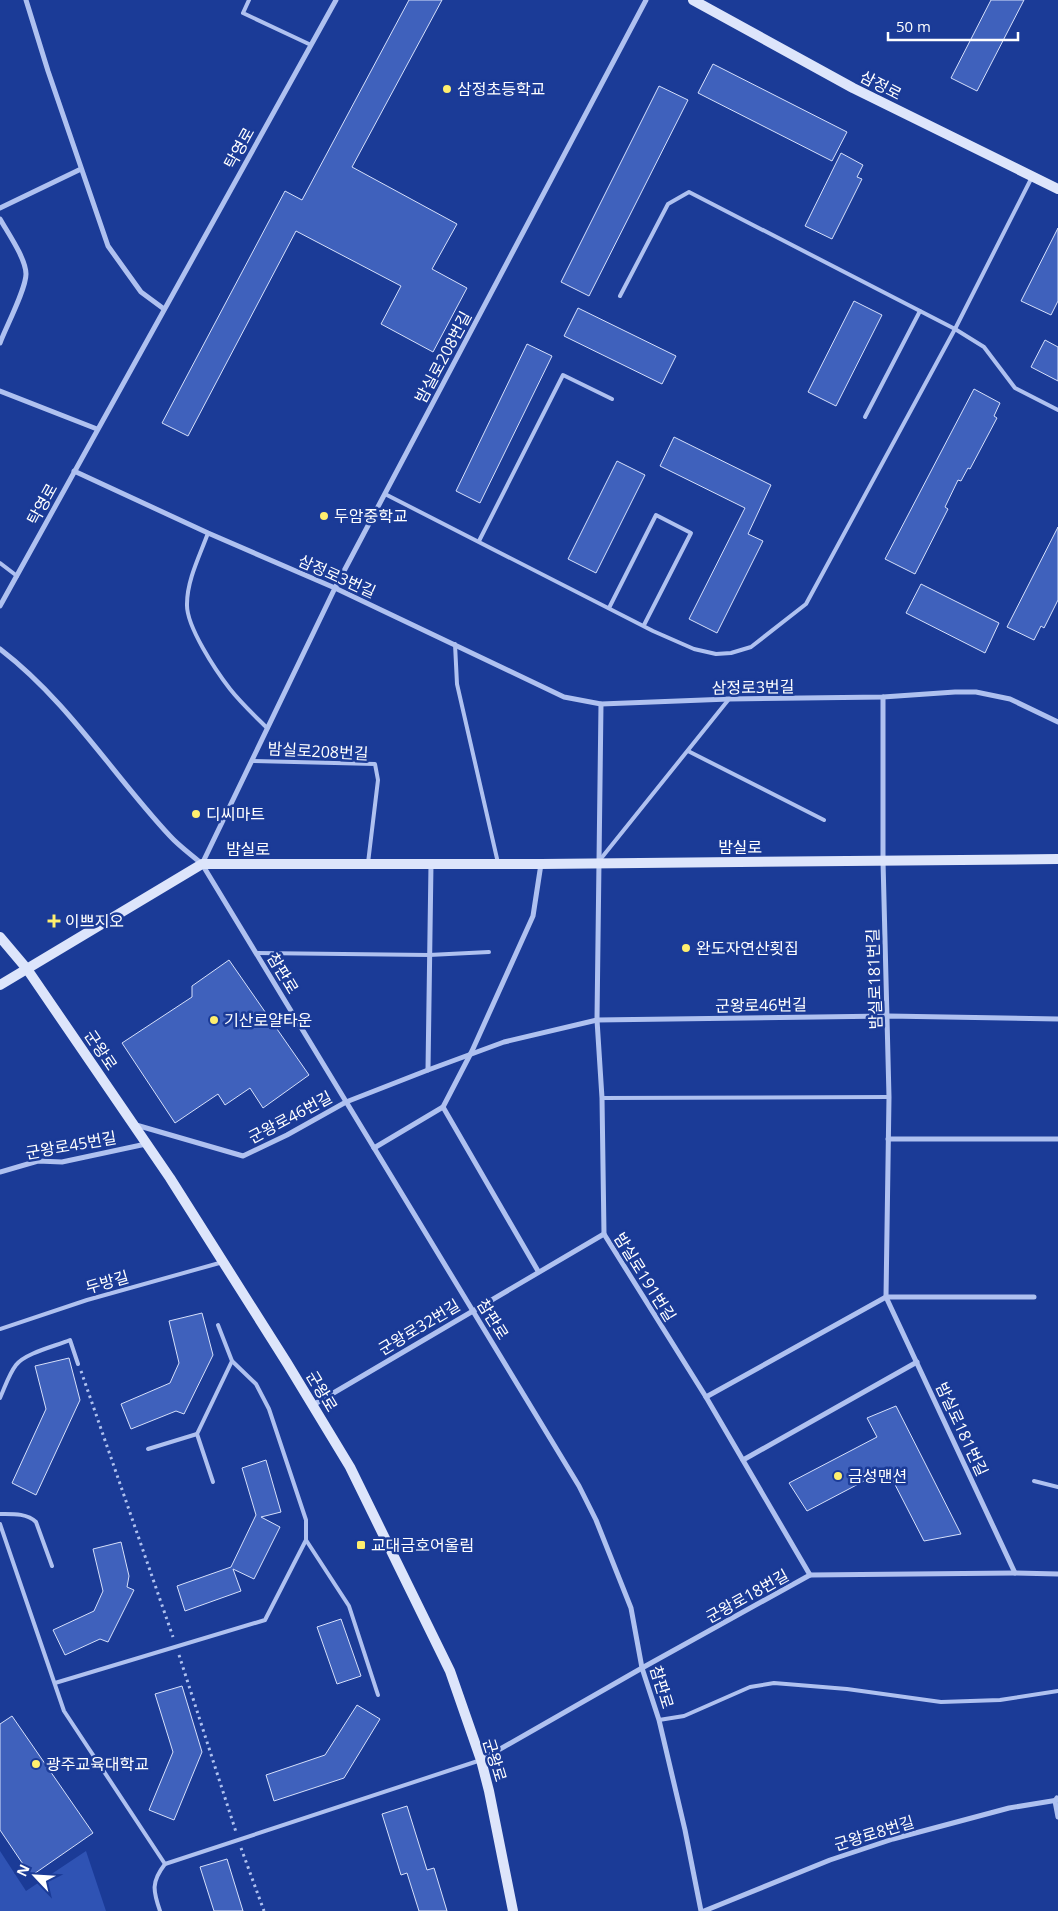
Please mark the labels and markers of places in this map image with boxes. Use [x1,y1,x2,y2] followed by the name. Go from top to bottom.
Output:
[457,78,545,100] place label: 삼정초등학교
[441,83,453,95] marker: 삼정초등학교
[334,505,408,527] place label: 두암중학교
[318,510,330,522] marker: 두암중학교
[206,803,265,825] place label: 디씨마트
[190,808,202,820] marker: 디씨마트
[65,910,124,932] place label: 이쁘지오
[47,914,61,928] marker: 이쁘지오
[696,937,799,959] place label: 완도자연산횟집
[680,942,692,954] marker: 완도자연산횟집
[224,1009,312,1031] place label: 기산로얄타운
[208,1014,220,1026] marker: 기산로얄타운
[848,1465,907,1487] place label: 금성맨션
[832,1470,844,1482] marker: 금성맨션
[371,1534,474,1556] place label: 교대금호어울림
[355,1539,367,1551] marker: 교대금호어울림
[46,1753,149,1775] place label: 광주교육대학교
[30,1758,42,1770] marker: 광주교육대학교

